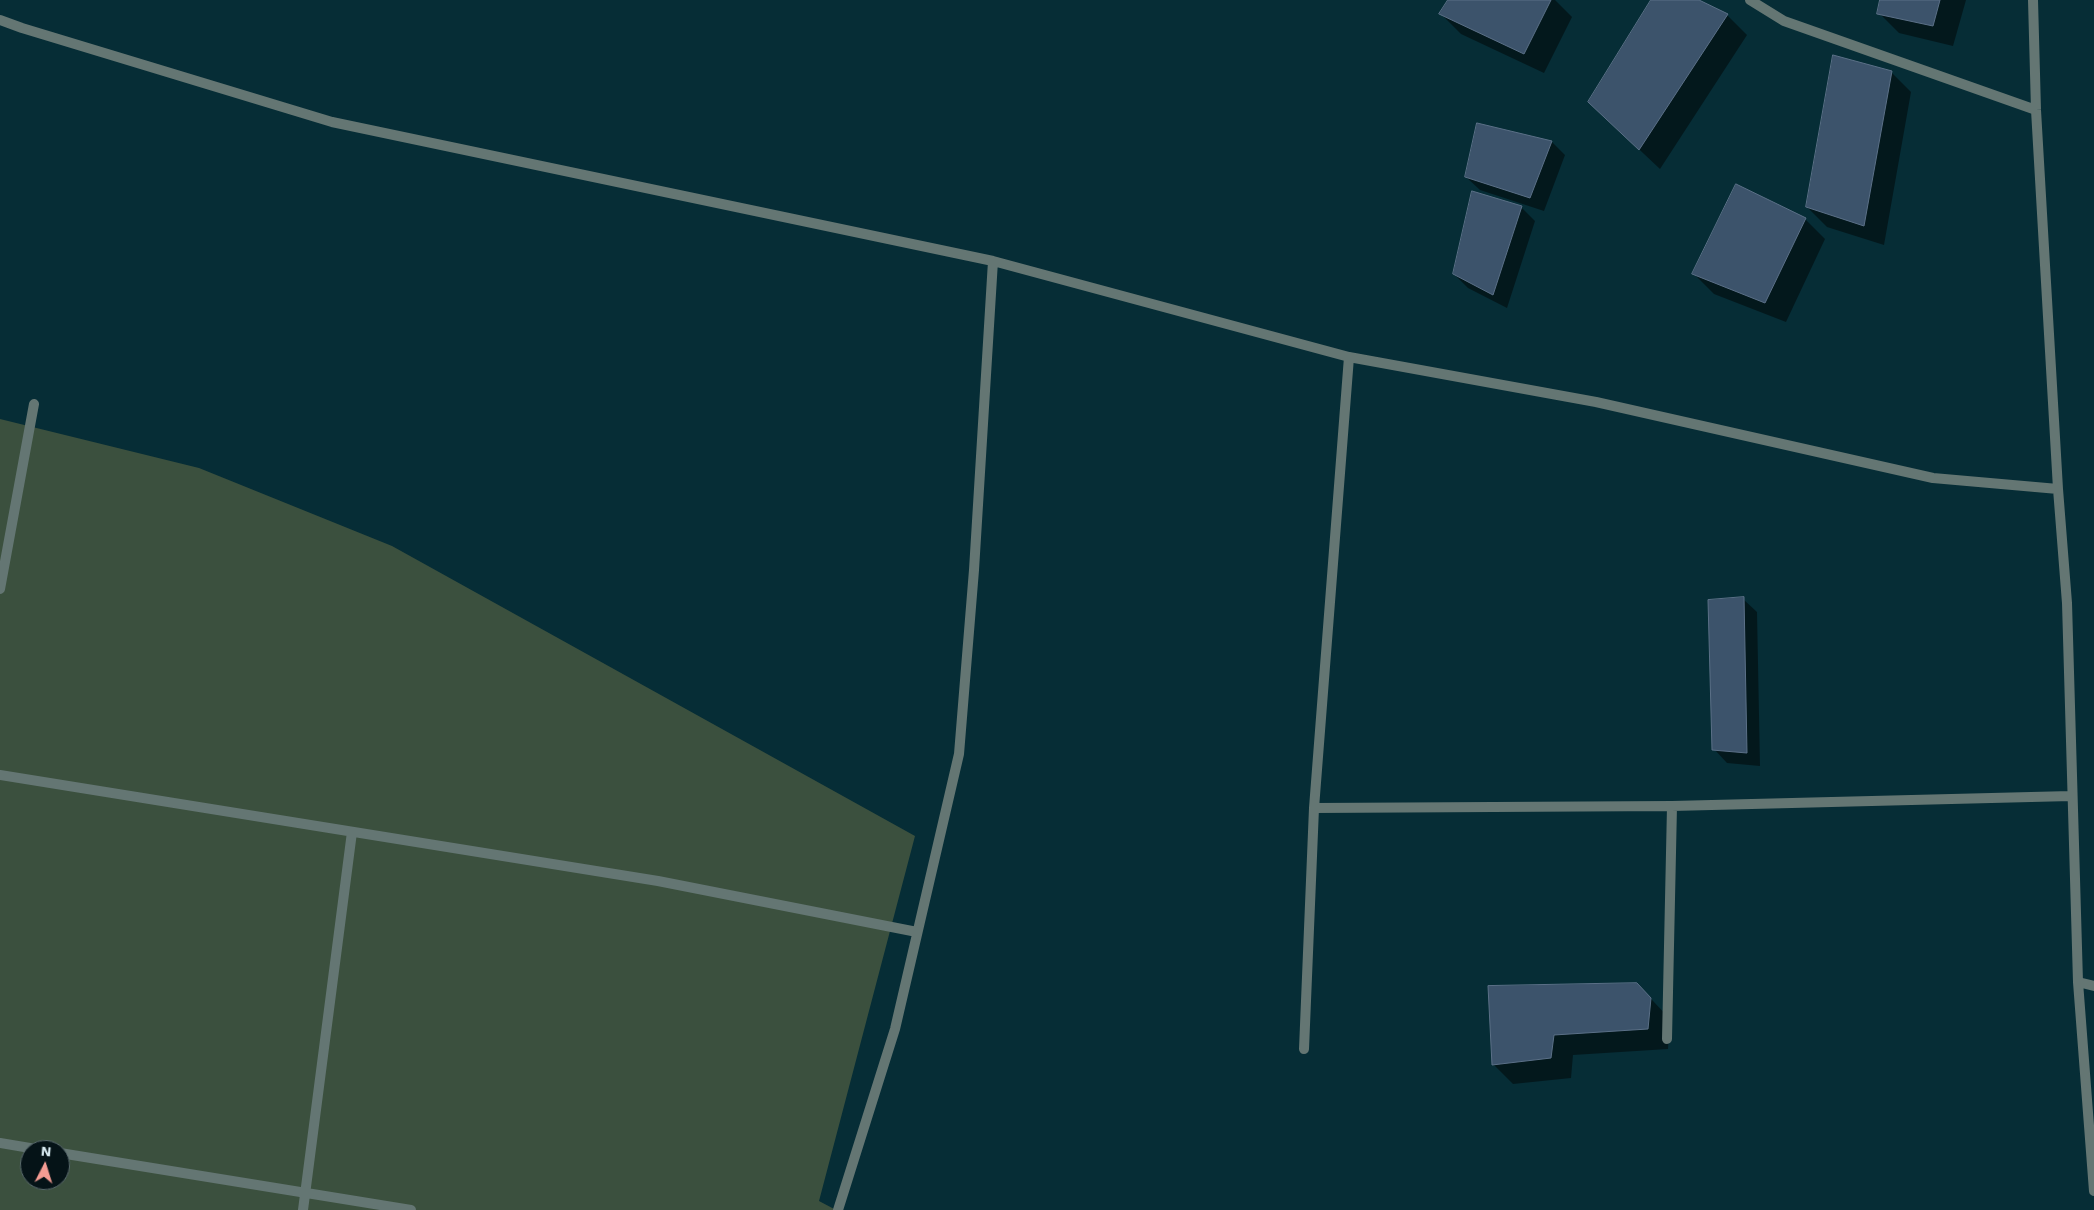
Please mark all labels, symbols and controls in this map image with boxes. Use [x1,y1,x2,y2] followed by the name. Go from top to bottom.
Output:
[20,1140,70,1190] north arrow
[40,1143,52,1159] text: N

